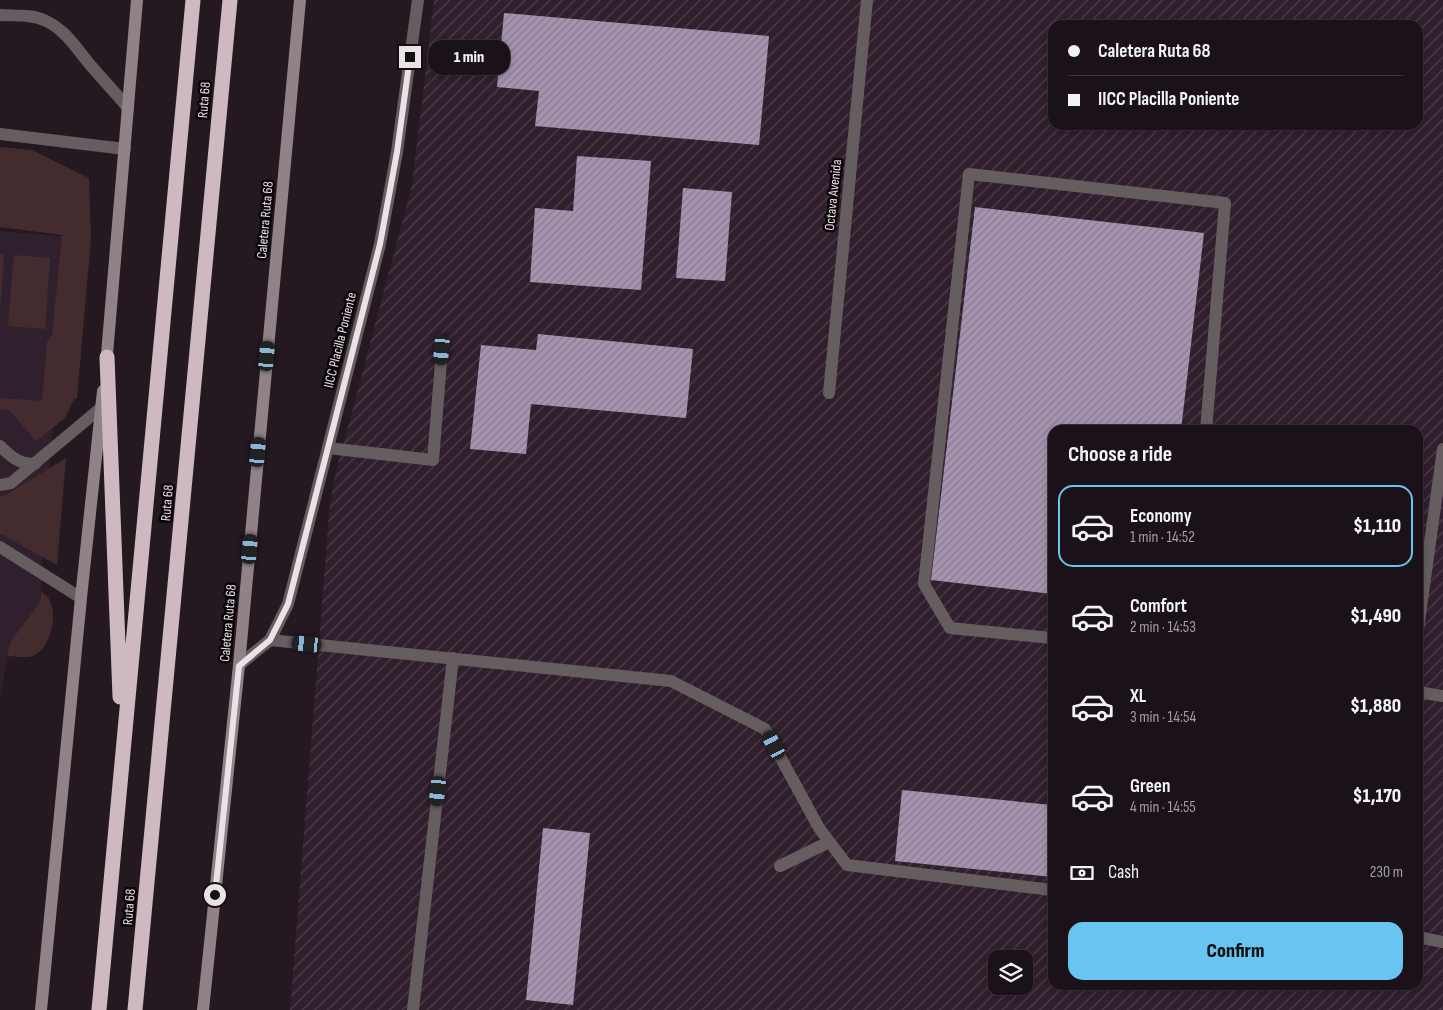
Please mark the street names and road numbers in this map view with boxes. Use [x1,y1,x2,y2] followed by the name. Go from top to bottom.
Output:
[194,81,214,119] street label: Ruta 68
[821,159,845,231] street label: Octava Avenida
[253,181,277,259] street label: Caletera Ruta 68
[320,290,360,390] street label: IICC Placilla Poniente
[157,484,177,522] street label: Ruta 68
[216,584,240,662] street label: Caletera Ruta 68
[119,888,139,926] street label: Ruta 68

